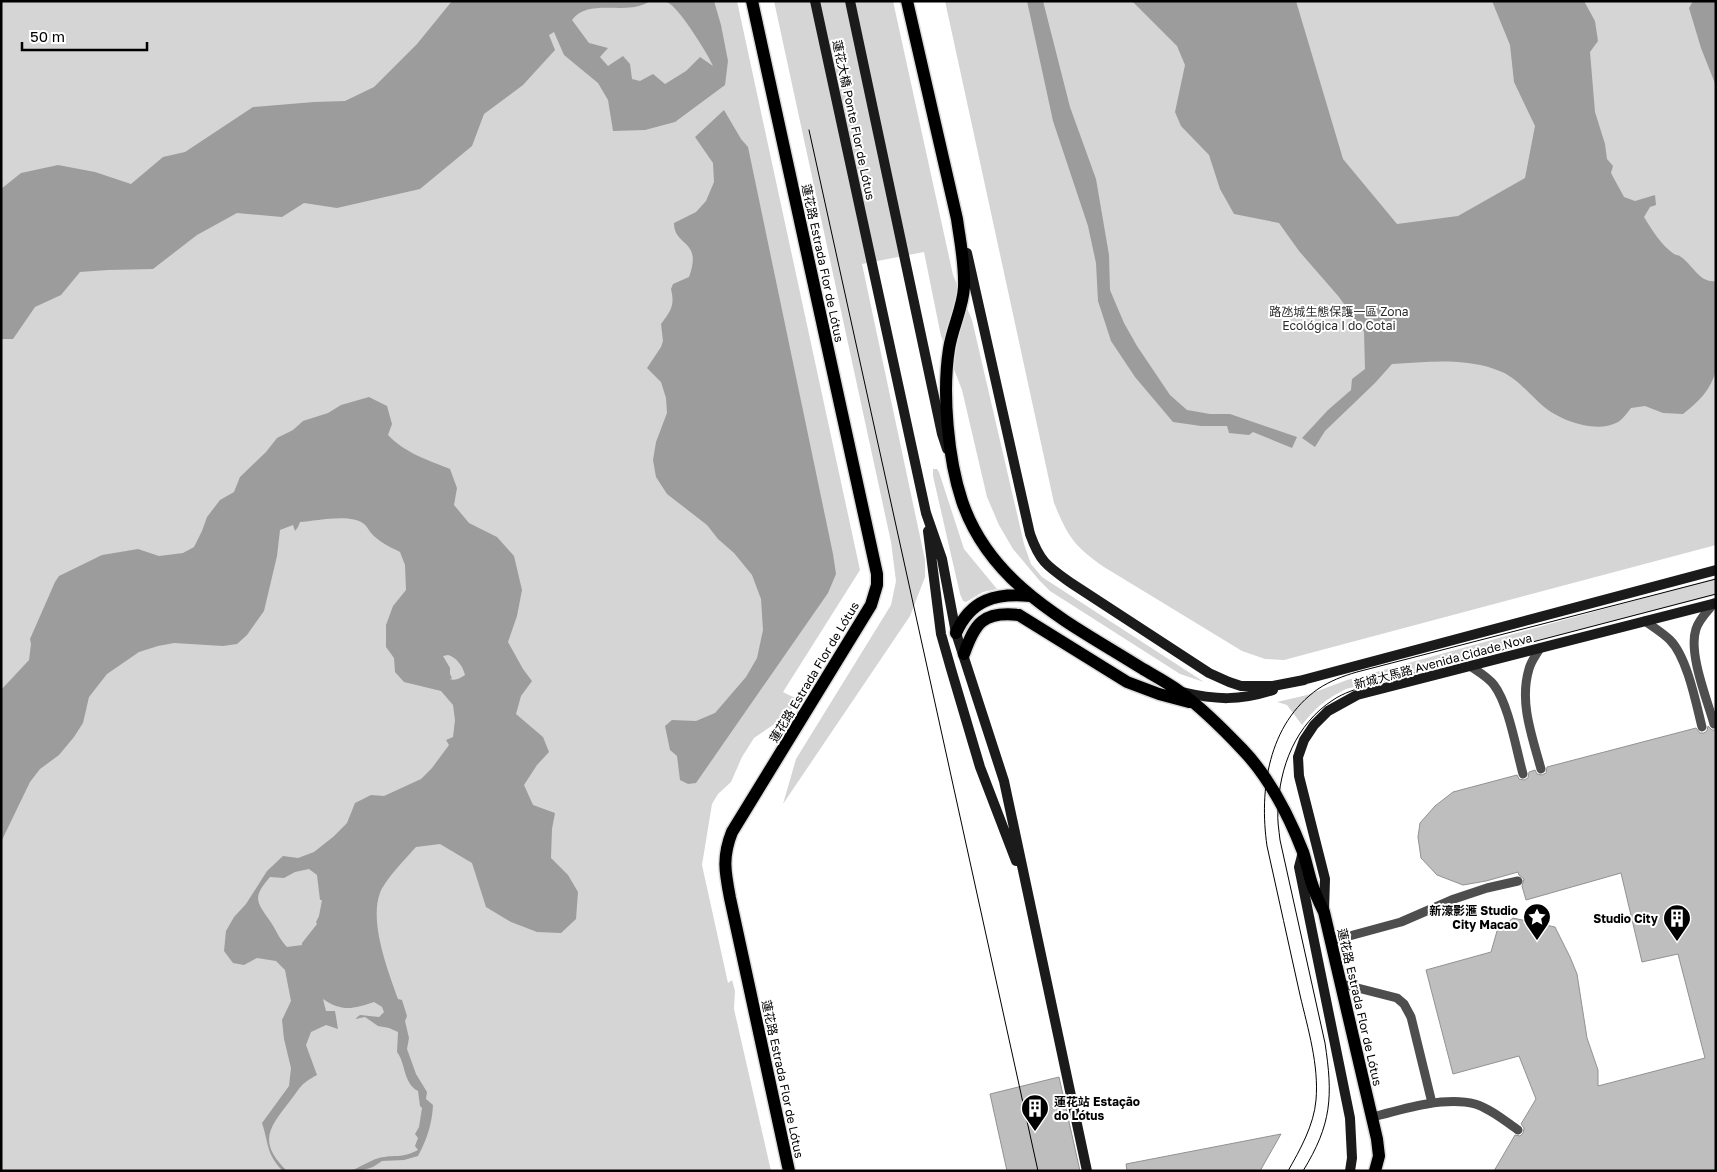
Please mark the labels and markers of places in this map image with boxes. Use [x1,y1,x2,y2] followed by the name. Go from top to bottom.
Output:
[1522,902,1552,941] place icon: 新濠影滙 Studio City Macao
[1429,903,1518,932] place label: 新濠影滙 Studio City Macao
[1662,903,1692,942] building icon: Studio City
[1593,911,1659,926] place label: Studio City
[1020,1093,1050,1132] building icon: 蓮花站 Estação do Lótus
[1054,1094,1140,1123] place label: 蓮花站 Estação do Lótus

